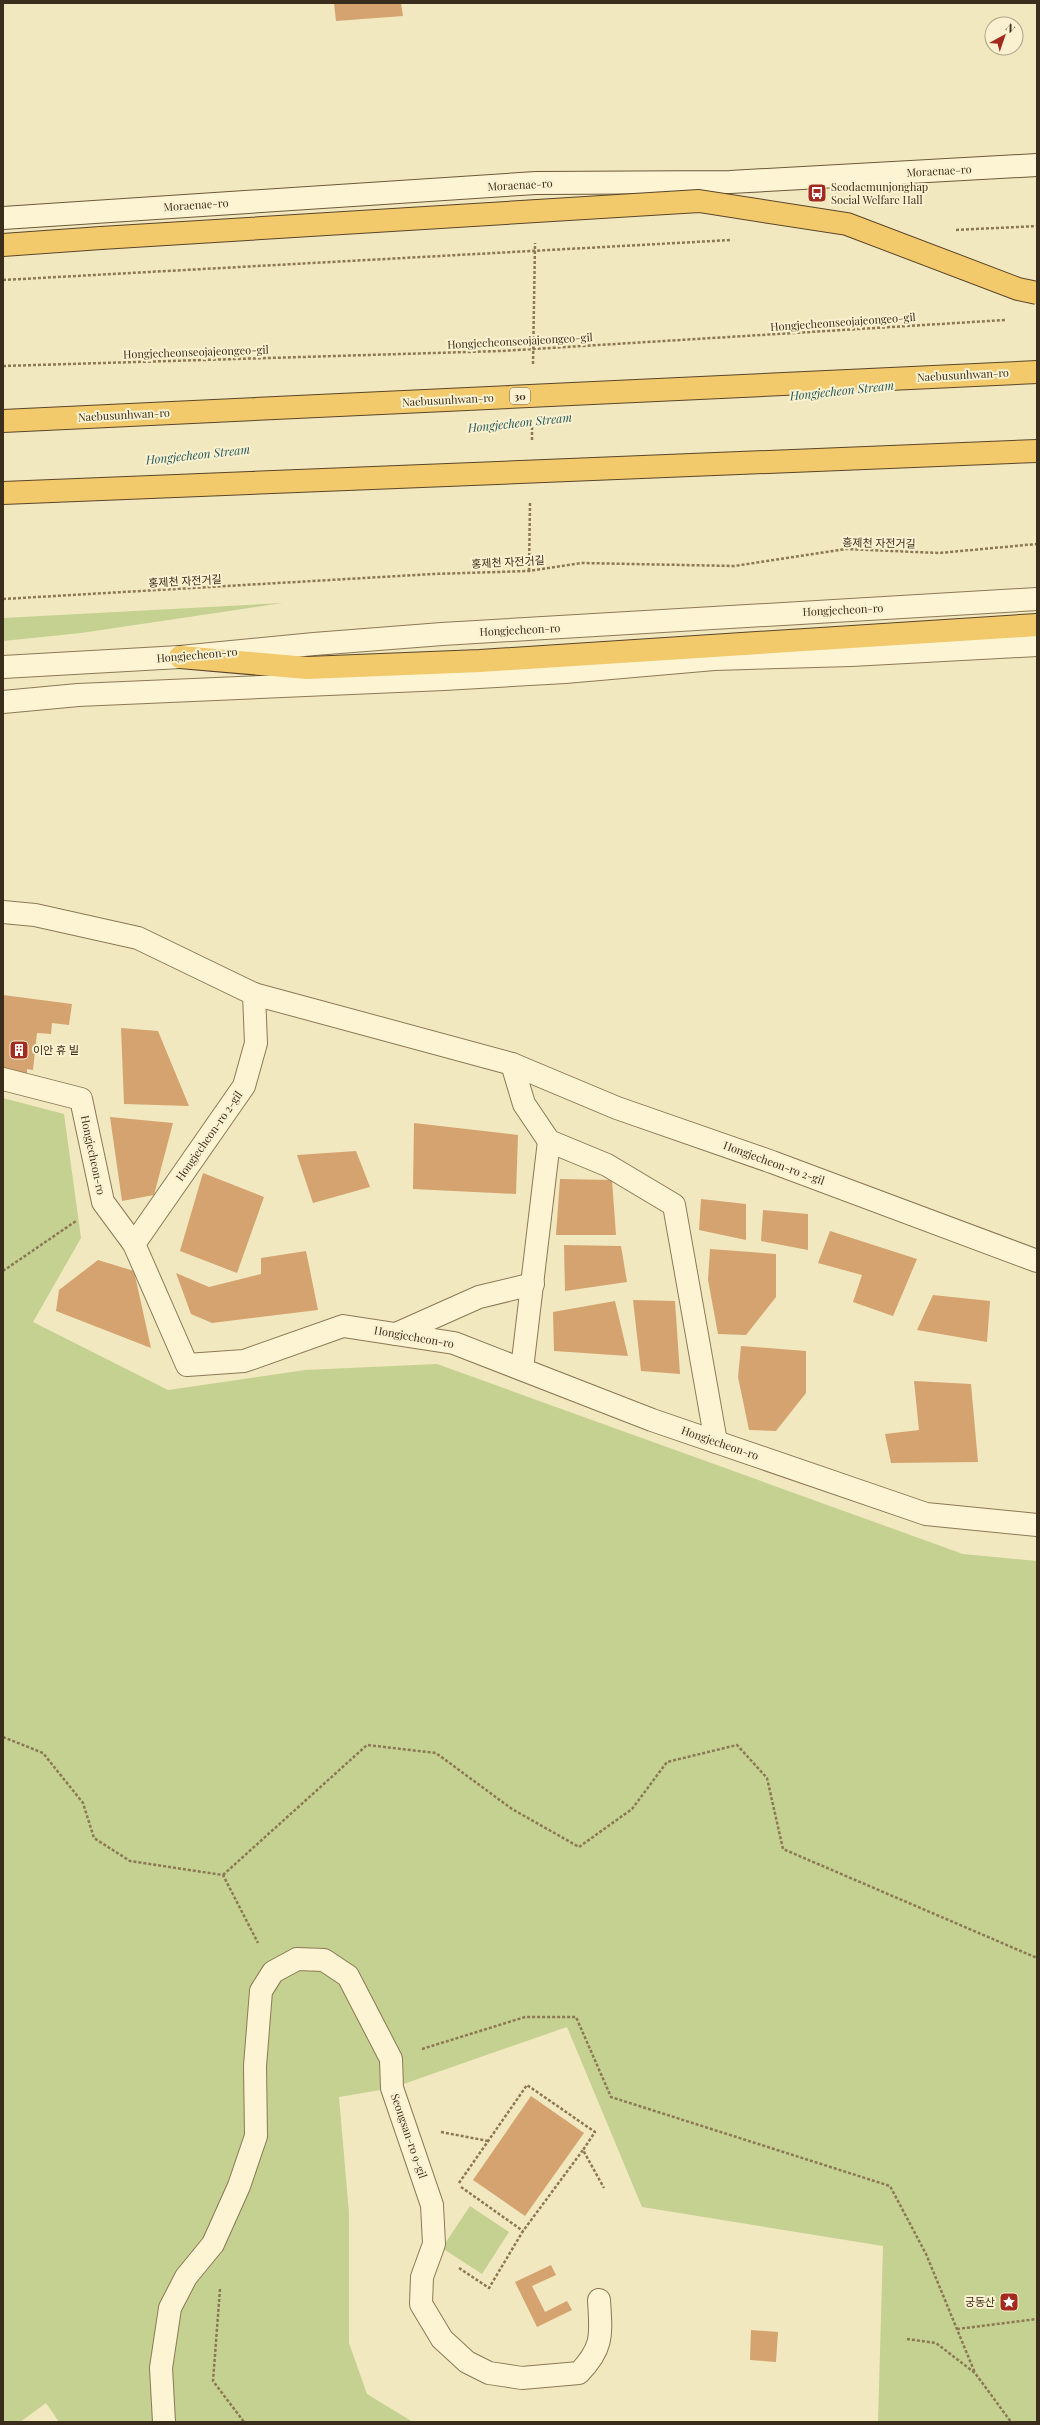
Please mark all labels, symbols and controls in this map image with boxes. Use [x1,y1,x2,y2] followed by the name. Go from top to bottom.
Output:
[984,16,1024,56] north arrow
[1003,20,1019,36] text: N
[906,161,972,180] street label: Moraenae-ro
[487,175,553,194] street label: Moraenae-ro
[831,179,928,207] place label: Seodaemunjonghap Social Welfare Hall
[806,182,828,204] bus stop icon: Seodaemunjonghap Social Welfare Hall
[163,195,229,214] street label: Moraenae-ro
[770,309,916,334] street label: Hongjecheonseojajeongeo-gil
[447,329,593,352] street label: Hongjecheonseojajeongeo-gil
[123,341,269,362] street label: Hongjecheonseojajeongeo-gil
[917,365,1009,384] street label: Naebusunhwan-ro
[788,377,895,404] water label: Hongjecheon Stream
[510,388,530,404] road number: 30
[402,390,494,409] street label: Naebusunhwan-ro
[78,405,170,424] street label: Naebusunhwan-ro
[466,409,573,436] water label: Hongjecheon Stream
[144,441,251,468] water label: Hongjecheon Stream
[842,534,916,551] street label: 홍제천 자전거길
[471,552,545,571] street label: 홍제천 자전거길
[148,571,222,590] street label: 홍제천 자전거길
[802,600,884,619] street label: Hongjecheon-ro
[479,620,561,639] street label: Hongjecheon-ro
[156,644,238,666] street label: Hongjecheon-ro
[8,1039,30,1061] building icon: 이안 휴 빌
[33,1042,79,1057] place label: 이안 휴 빌
[172,1088,245,1184] street label: Hongjecheon-ro 2-gil
[78,1114,109,1196] street label: Hongjecheon-ro
[721,1137,827,1188] street label: Hongjecheon-ro 2-gil
[373,1322,455,1351] street label: Hongjecheon-ro
[679,1422,761,1463] street label: Hongjecheon-ro
[388,2091,431,2180] street label: Seongsan-ro 9-gil
[998,2291,1020,2313] place icon: 궁동산
[965,2294,995,2309] place label: 궁동산

